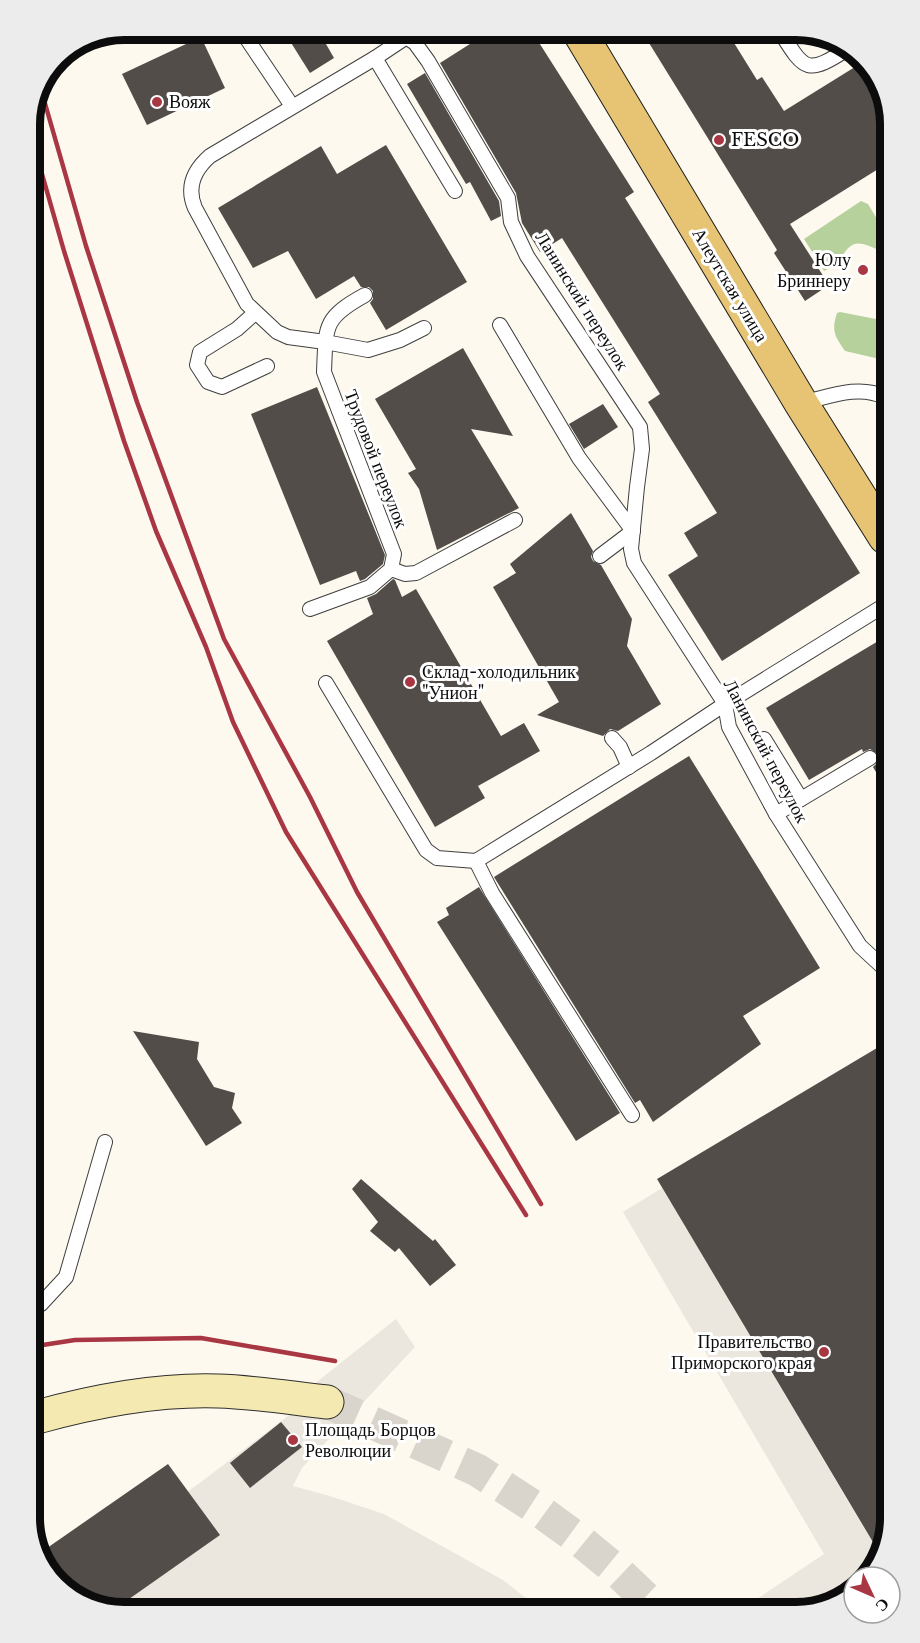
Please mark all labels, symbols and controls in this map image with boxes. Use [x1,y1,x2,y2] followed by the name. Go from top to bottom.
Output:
[169,91,211,113] place label: Вояж
[150,95,164,109] marker: Вояж
[731,129,799,151] place label: FESCO
[712,133,726,147] marker: FESCO
[687,224,773,346] street label: Алеутская улица
[530,228,634,375] street label: Ланинский переулок
[777,249,851,292] place label: Юлу Бриннеру
[856,263,870,277] marker: Юлу Бриннеру
[340,387,413,532] street label: Трудовой переулок
[422,661,576,704] place label: Склад-холодильник "Унион"
[403,675,417,689] marker: Склад-холодильник "Унион"
[719,675,813,827] street label: Ланинский переулок
[671,1331,812,1374] place label: Правительство Приморского края
[817,1345,831,1359] marker: Правительство Приморского края
[305,1419,436,1462] place label: Площадь Борцов Революции
[286,1433,300,1447] marker: Площадь Борцов Революции
[842,1565,902,1625] north arrow
[872,1594,894,1617] text: С

